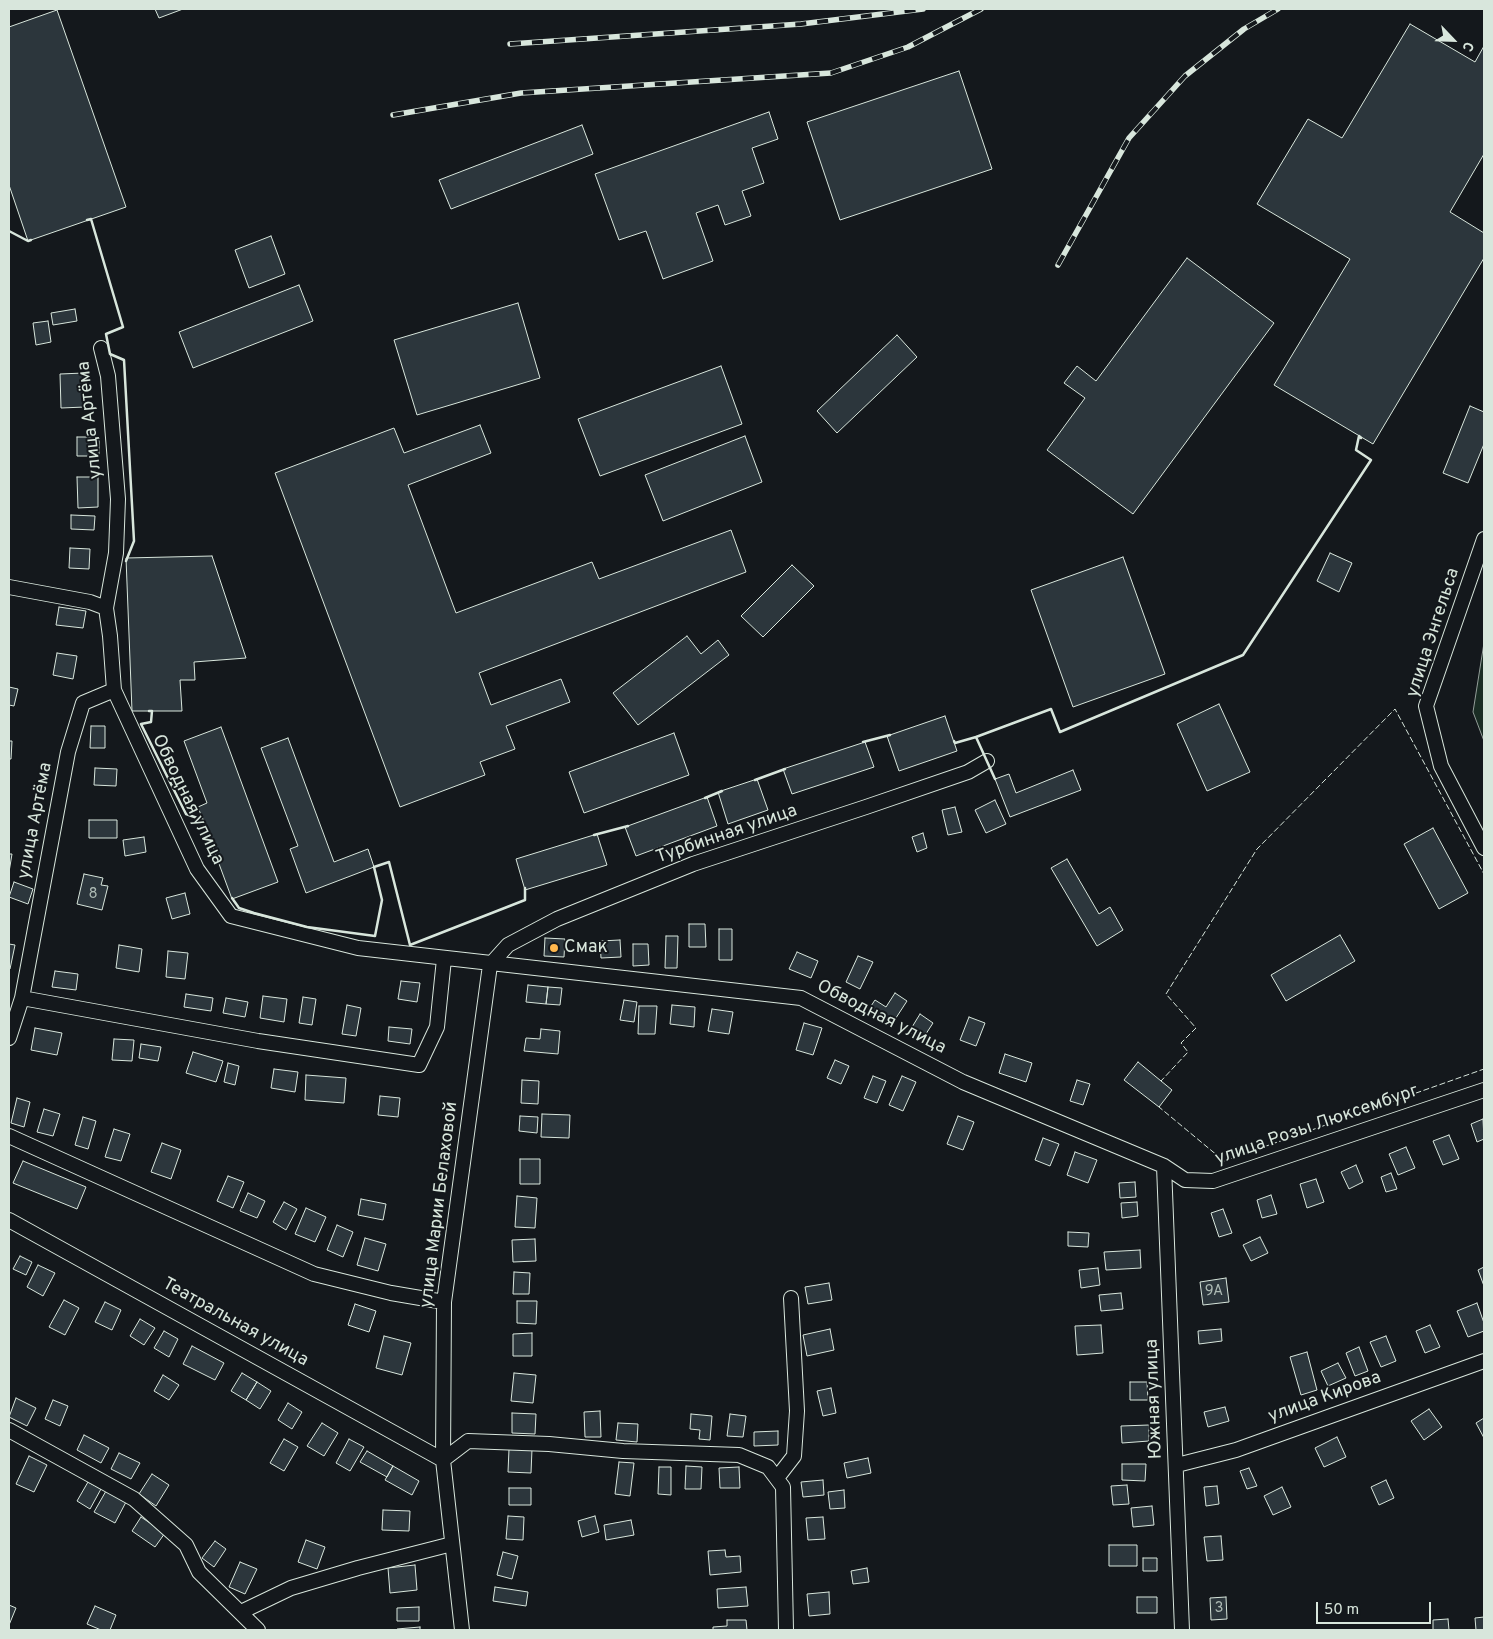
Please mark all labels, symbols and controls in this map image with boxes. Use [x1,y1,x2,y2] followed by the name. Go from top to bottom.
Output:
[1428,15,1478,65] north arrow
[1458,39,1477,54] text: С
[74,360,108,480] street label: улица Артёма
[1403,565,1465,701] street label: улица Энгельса
[146,731,228,869] street label: Обводная улица
[14,761,58,881] street label: улица Артёма
[654,801,800,869] street label: Турбинная улица
[88,886,98,904] house number: 8
[564,937,608,959] place label: Смак
[548,942,560,954] marker: Смак
[813,976,949,1060] street label: Обводная улица
[1213,1081,1421,1171] street label: улица Розы Люксембург
[417,1101,463,1309] street label: улица Марии Белаховой
[158,1274,312,1372] street label: Театральная улица
[1205,1283,1223,1301] house number: 9А
[1142,1338,1168,1460] street label: Южная улица
[1266,1368,1384,1428] street label: улица Кирова
[1318,1592,1433,1624] scale bar
[1214,1600,1224,1618] house number: 3
[1324,1601,1359,1620] text: 50 m

